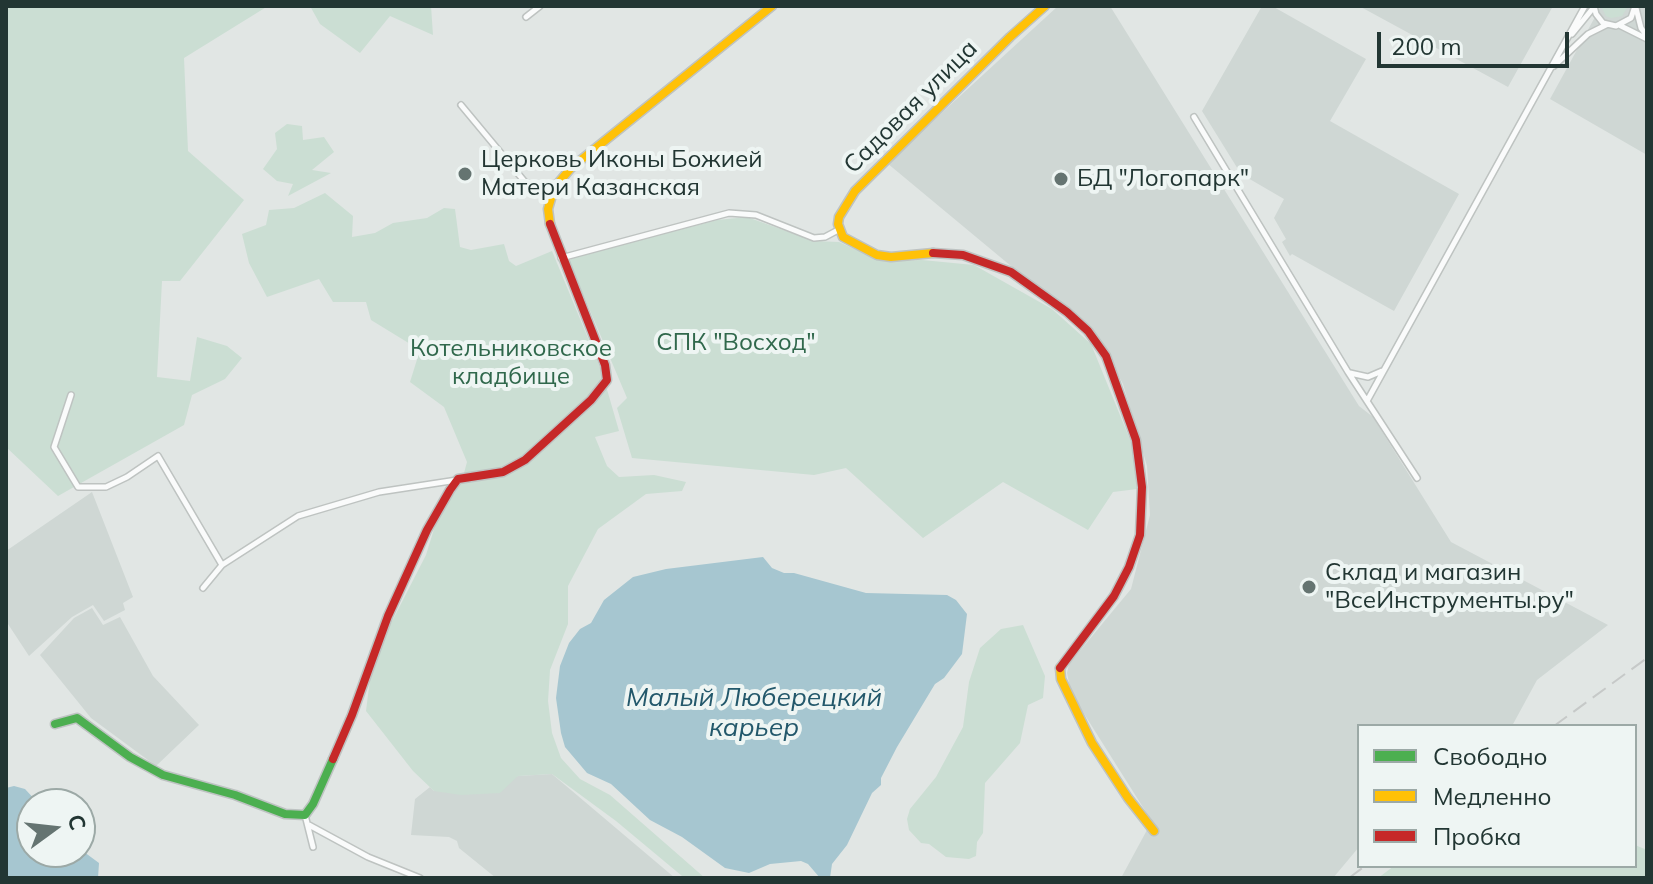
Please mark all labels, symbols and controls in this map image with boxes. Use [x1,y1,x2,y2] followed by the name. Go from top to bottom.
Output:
[1381,16,1573,66] scale bar
[1391,31,1462,61] text: 200 m
[838,34,984,180] street label: Садовая улица
[481,146,763,202] place label: Церковь Иконы Божией Матери Казанская
[456,165,474,183] marker: Церковь Иконы Божией Матери Казанская
[1077,165,1249,193] place label: БД "Логопарк"
[1052,170,1070,188] marker: БД "Логопарк"
[656,329,816,357] park label: СПК "Восход"
[410,335,612,391] park label: Котельниковское кладбище
[1325,559,1574,615] place label: Склад и магазин "ВсеИнструменты.ру"
[1300,578,1318,596] marker: Склад и магазин "ВсеИнструменты.ру"
[626,682,882,744] water label: Малый Люберецкий карьер
[1357,724,1637,868] legend
[1433,741,1548,771] text: Свободно
[1433,781,1552,811] text: Медленно
[16,788,96,868] north arrow
[62,811,93,833] text: С
[1433,821,1521,851] text: Пробка

